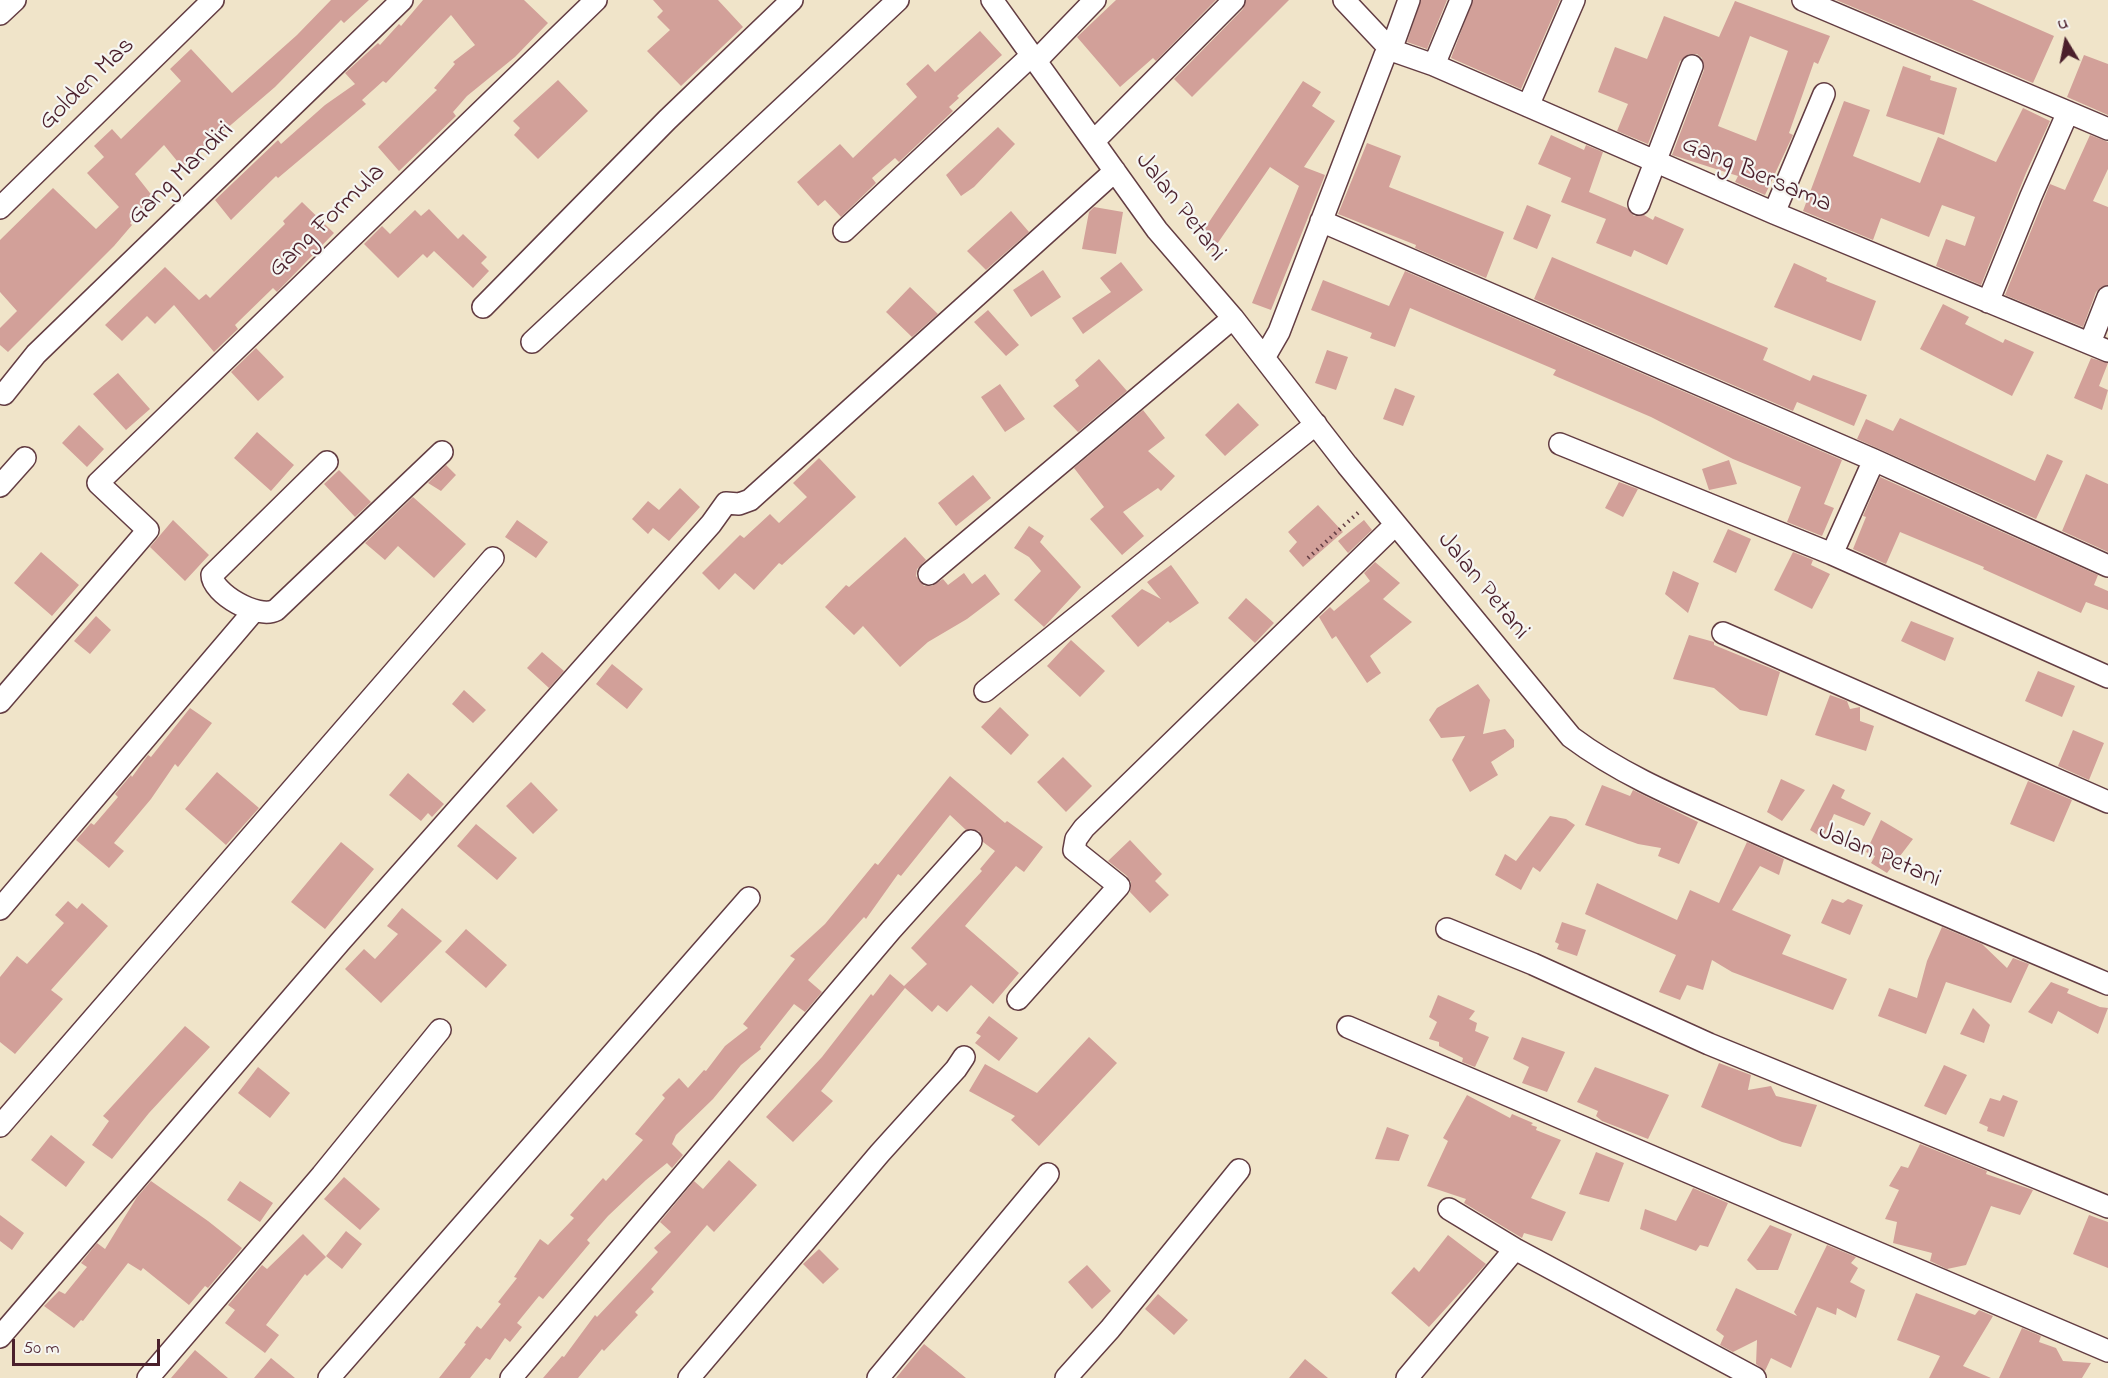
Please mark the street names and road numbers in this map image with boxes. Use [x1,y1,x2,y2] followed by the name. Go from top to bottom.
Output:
[33,31,143,139] street label: Golden Mas
[122,117,242,233] street label: Gang Mandiri
[1676,130,1836,222] street label: Gang Bersama
[1127,147,1231,269] street label: Jalan Petani
[263,158,393,286] street label: Gang Formula
[1429,527,1535,647] street label: Jalan Petani
[1813,817,1945,897] street label: Jalan Petani

